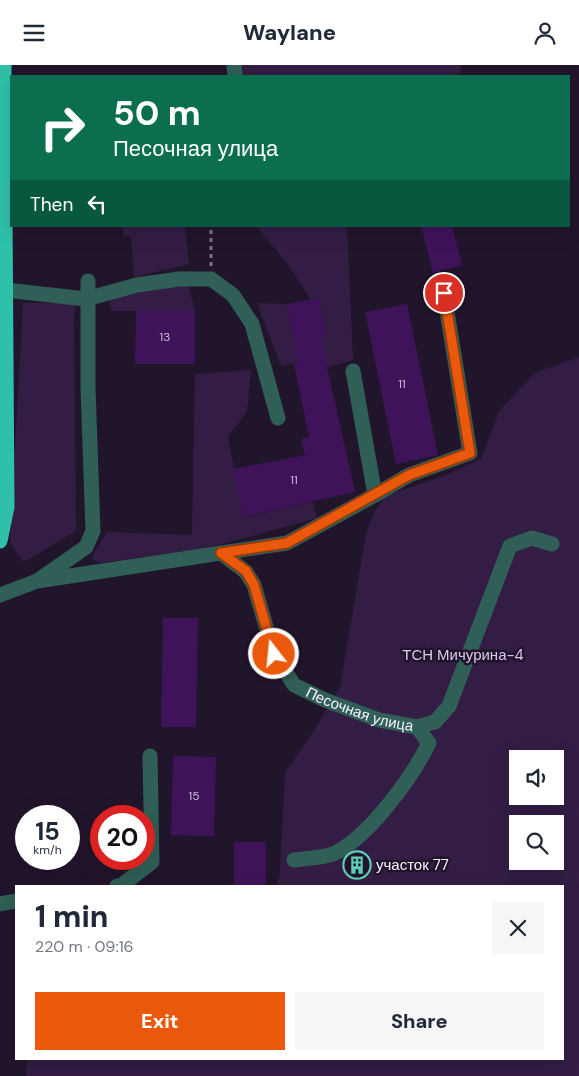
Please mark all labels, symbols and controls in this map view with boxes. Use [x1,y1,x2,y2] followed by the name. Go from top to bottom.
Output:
[243,18,336,47] text: Waylane
[20,19,48,47] icon: menu
[531,19,559,47] icon: person
[113,90,201,136] text: 50 m
[30,95,95,160] icon: right
[113,134,278,163] text: Песочная улица
[83,190,111,218] icon: left
[30,192,73,217] text: Then
[423,272,465,314] pin
[430,279,458,307] icon: arrive
[160,329,170,345] house number: 13
[398,376,406,392] house number: 11
[290,472,298,488] house number: 11
[247,627,299,679] position arrow
[402,645,524,665] park label: ТСН Мичурина-4
[302,682,416,736] street label: Песочная улица
[509,750,564,870] map controls
[509,750,564,805] button: sound
[188,788,200,804] house number: 15
[90,805,155,870] speed limit sign: 20
[35,815,60,848] text: 15
[509,815,564,870] button: search
[33,842,62,858] text: km/h
[342,850,372,880] building icon: участок 77
[376,855,449,875] place label: участок 77
[35,897,108,936] text: 1 min
[492,902,544,954] button: close
[35,936,134,957] text: 220 m · 09:16
[35,992,285,1050] button: Exit
[295,992,544,1050] button: Share

